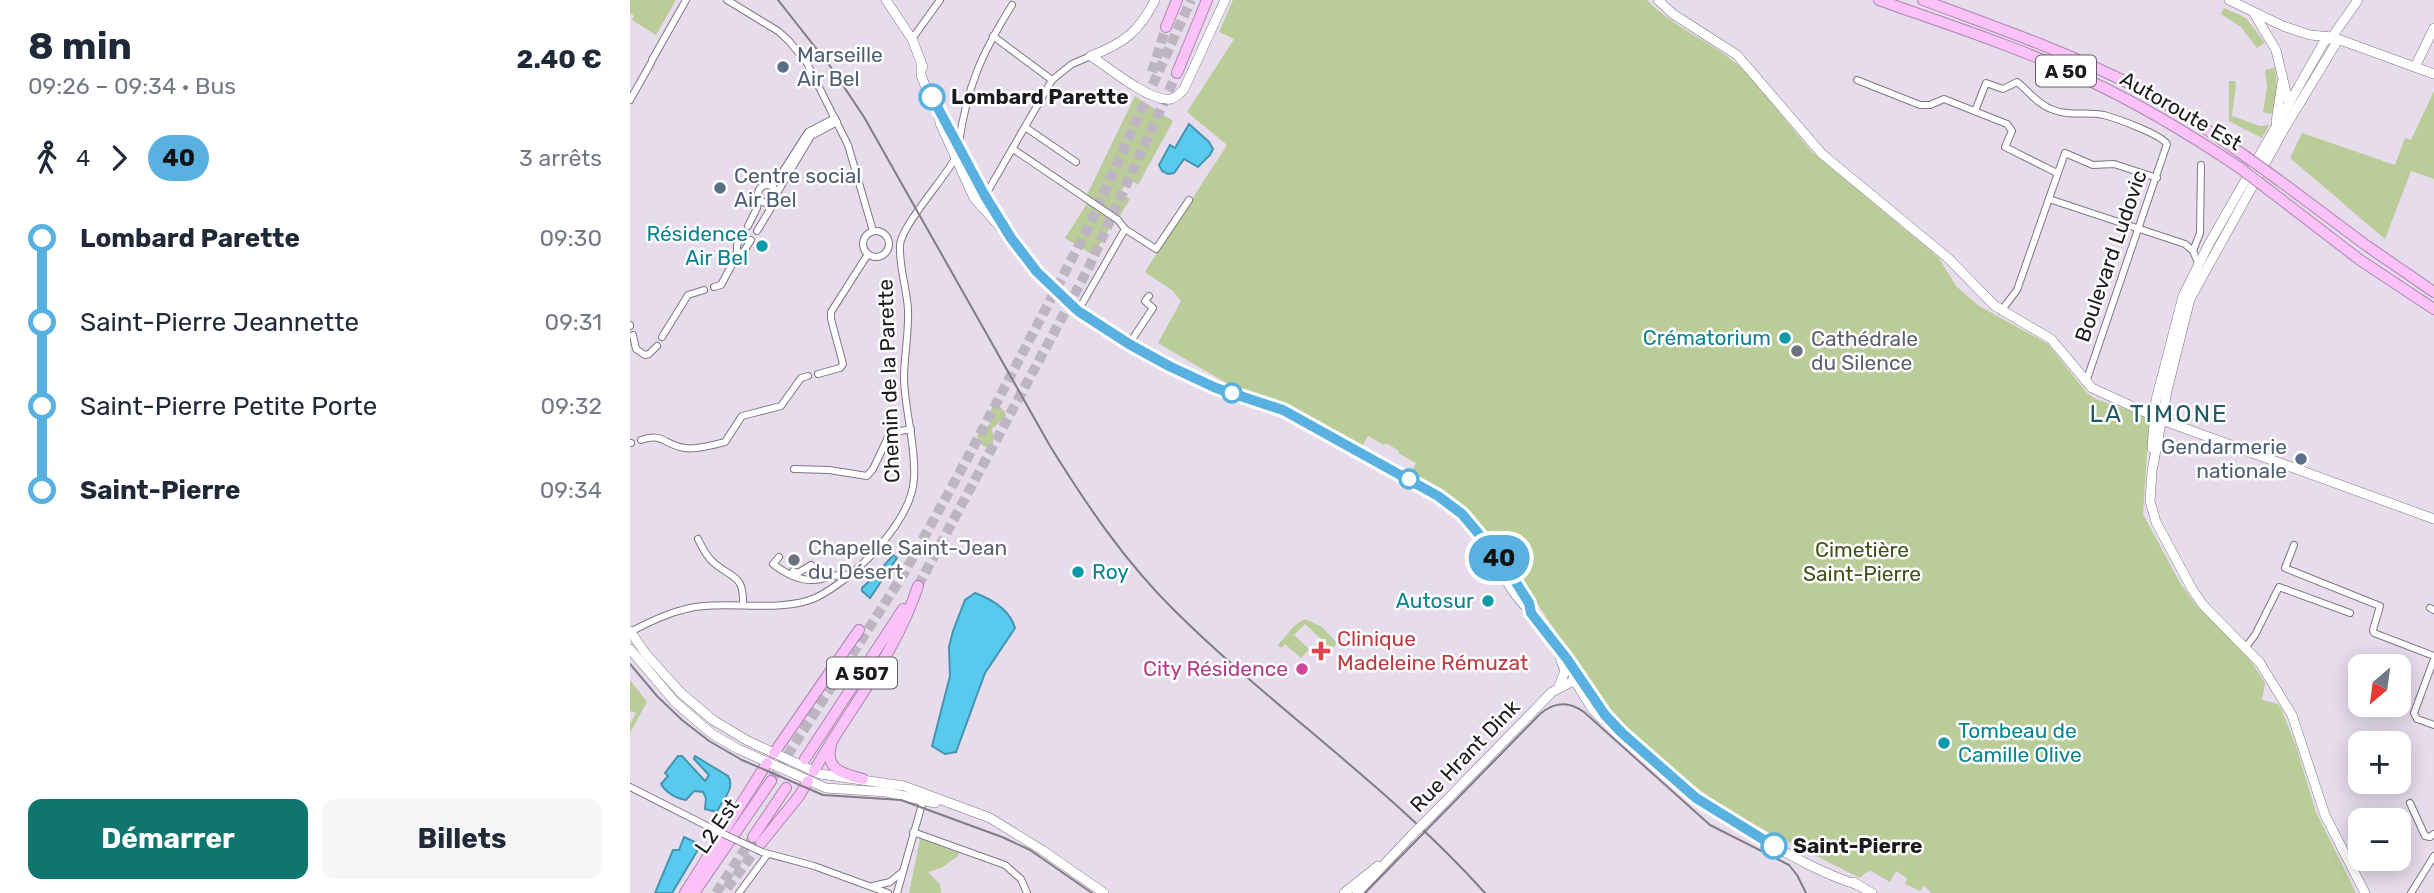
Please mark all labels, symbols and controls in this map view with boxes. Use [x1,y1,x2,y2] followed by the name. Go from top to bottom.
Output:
[28,23,132,69] text: 8 min
[797,42,883,91] place label: Marseille Air Bel
[517,44,602,75] text: 2.40 €
[2036,55,2096,86] road number: A 50
[775,59,791,75] marker: Marseille Air Bel
[2116,66,2246,155] street label: Autoroute Est
[28,72,236,100] text: 09:26 – 09:34 · Bus
[919,84,945,110] marker: Lombard Parette
[951,84,1129,109] place label: Lombard Parette
[28,139,66,177] icon: walk
[100,139,138,177] icon: forward
[76,144,90,172] text: 4
[162,144,195,172] text: 40
[519,144,602,172] text: 3 arrêts
[734,163,861,212] place label: Centre social Air Bel
[2069,167,2152,345] street label: Boulevard Ludovic
[712,180,728,196] marker: Centre social Air Bel
[646,221,748,270] place label: Résidence Air Bel
[80,223,300,254] text: Lombard Parette
[539,224,602,252] text: 09:30
[754,238,770,254] marker: Résidence Air Bel
[872,279,905,483] street label: Chemin de la Parette
[80,307,359,338] text: Saint-Pierre Jeannette
[545,308,602,336] text: 09:31
[1643,325,1771,350] place label: Crématorium
[1811,326,1918,375] place label: Cathédrale du Silence
[1777,330,1793,346] marker: Crématorium
[1789,343,1805,359] marker: Cathédrale du Silence
[1222,383,1242,403] unlabelled marker
[80,391,377,422] text: Saint-Pierre Petite Porte
[541,392,602,420] text: 09:32
[2089,400,2229,428] district label: LA TIMONE
[2161,434,2287,483] place label: Gendarmerie nationale
[2293,451,2309,467] marker: Gendarmerie nationale
[1399,469,1419,489] unlabelled marker
[80,475,240,506] text: Saint-Pierre
[540,476,602,504] text: 09:34
[808,535,1007,584] place label: Chapelle Saint-Jean du Désert
[1468,535,1530,581] line badge: 40
[1803,537,1921,586] park label: Cimetière Saint-Pierre
[1483,544,1515,572] text: 40
[786,552,802,568] marker: Chapelle Saint-Jean du Désert
[1092,559,1129,584] place label: Roy
[1070,564,1086,580] marker: Roy
[1396,588,1474,613] place label: Autosur
[1480,593,1496,609] marker: Autosur
[1337,626,1528,675] place label: Clinique Madeleine Rémuzat
[1311,641,1331,661] marker: Clinique Madeleine Rémuzat
[2348,654,2412,718] north arrow
[2348,654,2411,871] map controls
[1143,656,1288,681] place label: City Résidence
[827,658,897,688] road number: A 507
[1294,661,1310,677] marker: City Résidence
[1405,694,1525,817] street label: Rue Hrant Dink
[1958,718,2082,767] place label: Tombeau de Camille Olive
[2348,731,2411,794] button: +
[1936,735,1952,751] marker: Tombeau de Camille Olive
[689,793,744,858] street label: L2 Est
[28,799,308,879] button: Démarrer
[322,799,602,879] button: Billets
[2348,808,2411,871] button: −
[1761,833,1787,859] marker: Saint-Pierre
[1793,833,1923,858] place label: Saint-Pierre

